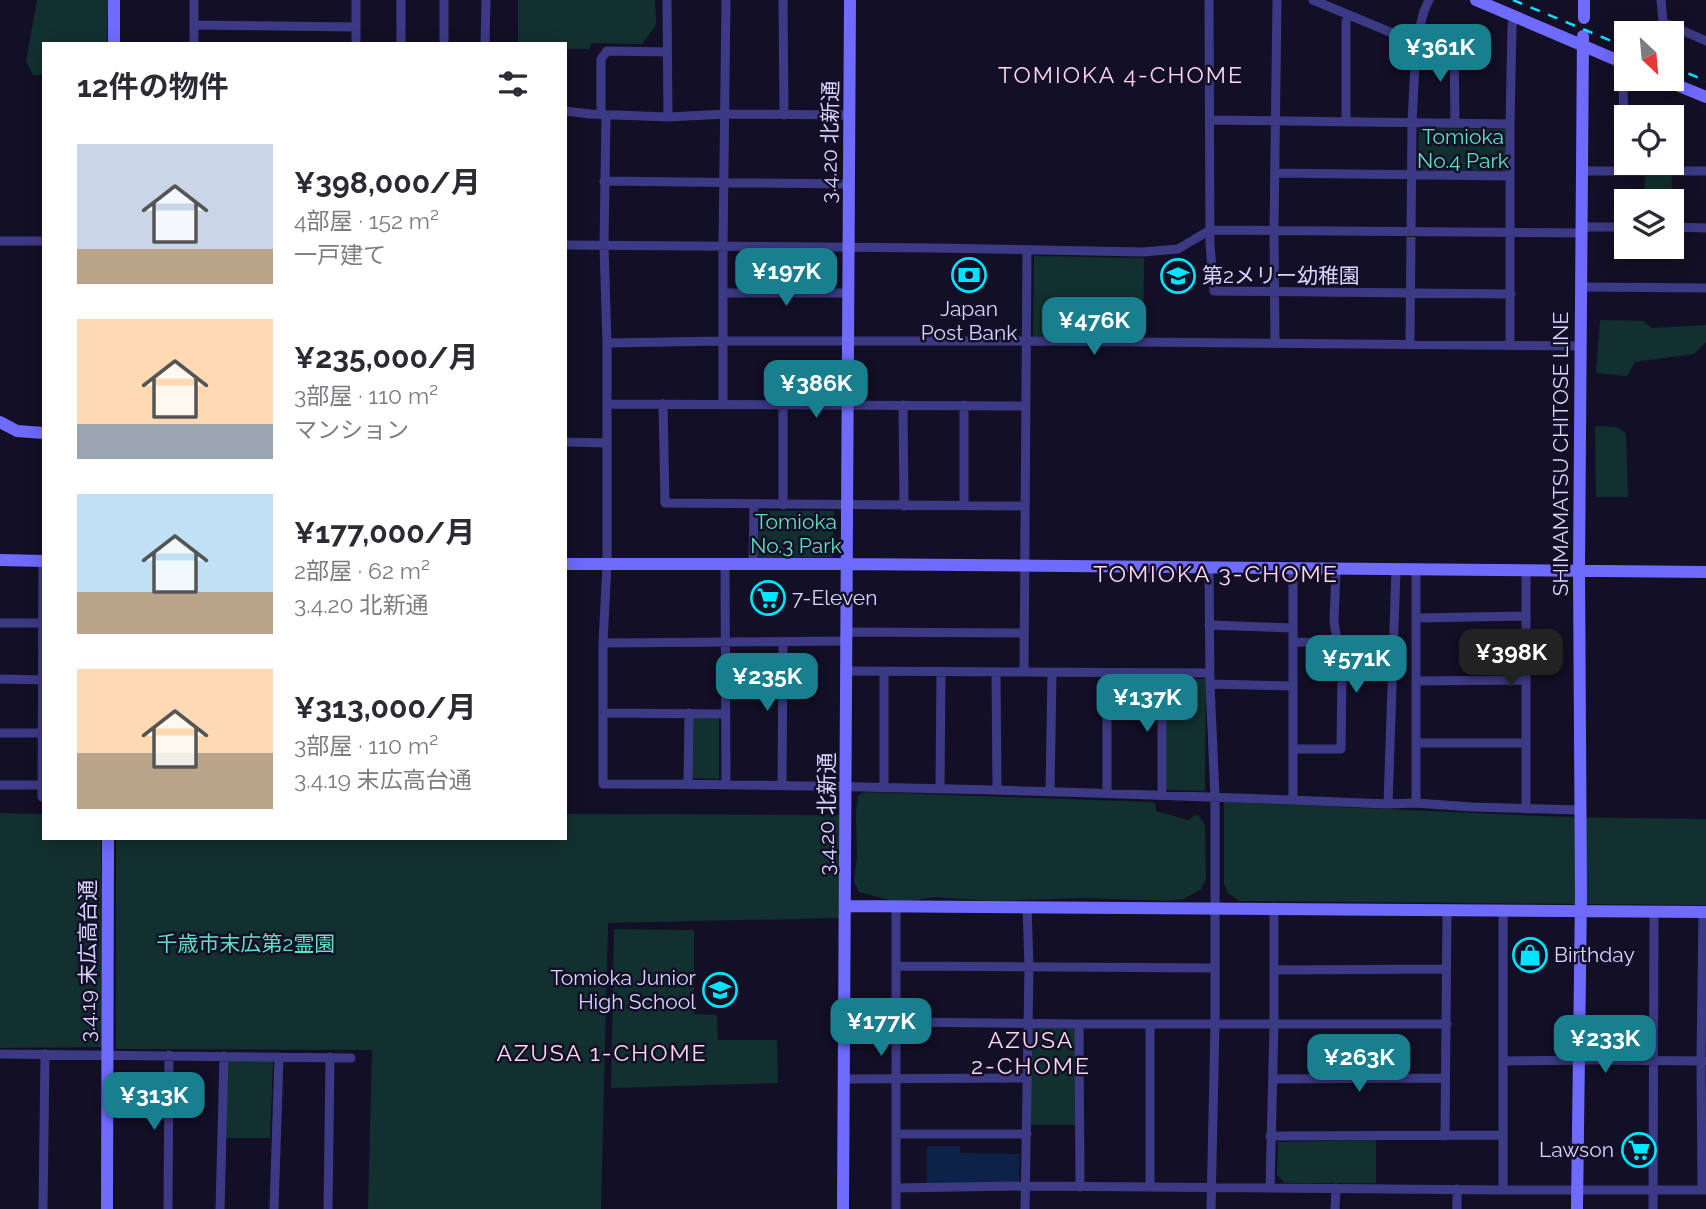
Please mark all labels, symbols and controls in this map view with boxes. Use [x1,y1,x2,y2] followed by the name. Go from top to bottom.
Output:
[1614,21,1684,91] north arrow
[1614,21,1684,259] map controls
[1391,24,1489,84] pin: ¥361K
[1405,33,1475,60] text: ¥361K
[998,61,1244,88] district label: TOMIOKA 4-CHOME
[494,65,532,103] icon: filters
[77,69,229,104] text: 12件の物件
[816,80,843,204] street label: 3.4.20 北新通
[1614,105,1684,175] button: locate
[1417,124,1509,173] park label: Tomioka No.4 Park
[294,165,481,200] text: ¥398,000/月
[133,172,217,256] icon: home
[1614,189,1684,259] button: layers
[294,207,439,234] text: 4部屋 · 152 m²
[294,241,386,268] text: 一戸建て
[737,248,835,308] pin: ¥197K
[950,256,988,294] bank icon: Japan Post Bank
[751,257,821,284] text: ¥197K
[1159,257,1197,295] school or university icon: 第2メリー幼稚園
[1202,263,1360,288] place label: 第2メリー幼稚園
[921,296,1017,345] place label: Japan Post Bank
[1045,298,1143,357] pin: ¥476K
[1058,306,1130,333] text: ¥476K
[1548,312,1573,596] street label: SHIMAMATSU CHITOSE LINE
[294,340,478,375] text: ¥235,000/月
[133,347,217,431] icon: home
[767,360,865,420] pin: ¥386K
[780,369,852,396] text: ¥386K
[294,382,438,409] text: 3部屋 · 110 m²
[294,416,409,443] text: マンション
[750,509,842,558] park label: Tomioka No.3 Park
[294,515,475,550] text: ¥177,000/月
[133,522,217,606] icon: home
[294,557,430,584] text: 2部屋 · 62 m²
[1093,560,1339,587] district label: TOMIOKA 3-CHOME
[749,579,787,617] supermarket icon: 7-Eleven
[792,585,877,610] place label: 7-Eleven
[294,591,428,618] text: 3.4.20 北新通
[1462,630,1560,689] pin: ¥398K
[1307,636,1405,695] pin: ¥571K
[1475,638,1547,665] text: ¥398K
[1322,644,1390,671] text: ¥571K
[718,654,816,713] pin: ¥235K
[732,662,802,689] text: ¥235K
[1098,674,1196,734] pin: ¥137K
[1113,683,1181,710] text: ¥137K
[294,690,477,725] text: ¥313,000/月
[133,697,217,781] icon: home
[294,732,438,759] text: 3部屋 · 110 m²
[814,753,839,875] street label: 3.4.20 北新通
[294,766,472,793] text: 3.4.19 末広高台通
[75,880,100,1042] street label: 3.4.19 末広高台通
[157,931,335,956] park label: 千歳市末広第2霊園
[1511,936,1549,974] shop icon: Birthday
[1554,942,1635,967] place label: Birthday
[550,965,697,1014] place label: Tomioka Junior High School
[701,971,739,1009] school or university icon: Tomioka Junior High School
[832,998,930,1058] pin: ¥177K
[846,1007,916,1034] text: ¥177K
[1556,1016,1654,1075] pin: ¥233K
[1570,1024,1640,1051] text: ¥233K
[971,1026,1091,1079] district label: AZUSA 2-CHOME
[1310,1034,1408,1094] pin: ¥263K
[496,1039,708,1066] district label: AZUSA 1-CHOME
[1323,1043,1395,1070] text: ¥263K
[105,1072,203,1132] pin: ¥313K
[120,1081,188,1108] text: ¥313K
[1620,1131,1658,1169] supermarket icon: Lawson
[1539,1137,1614,1162] place label: Lawson

